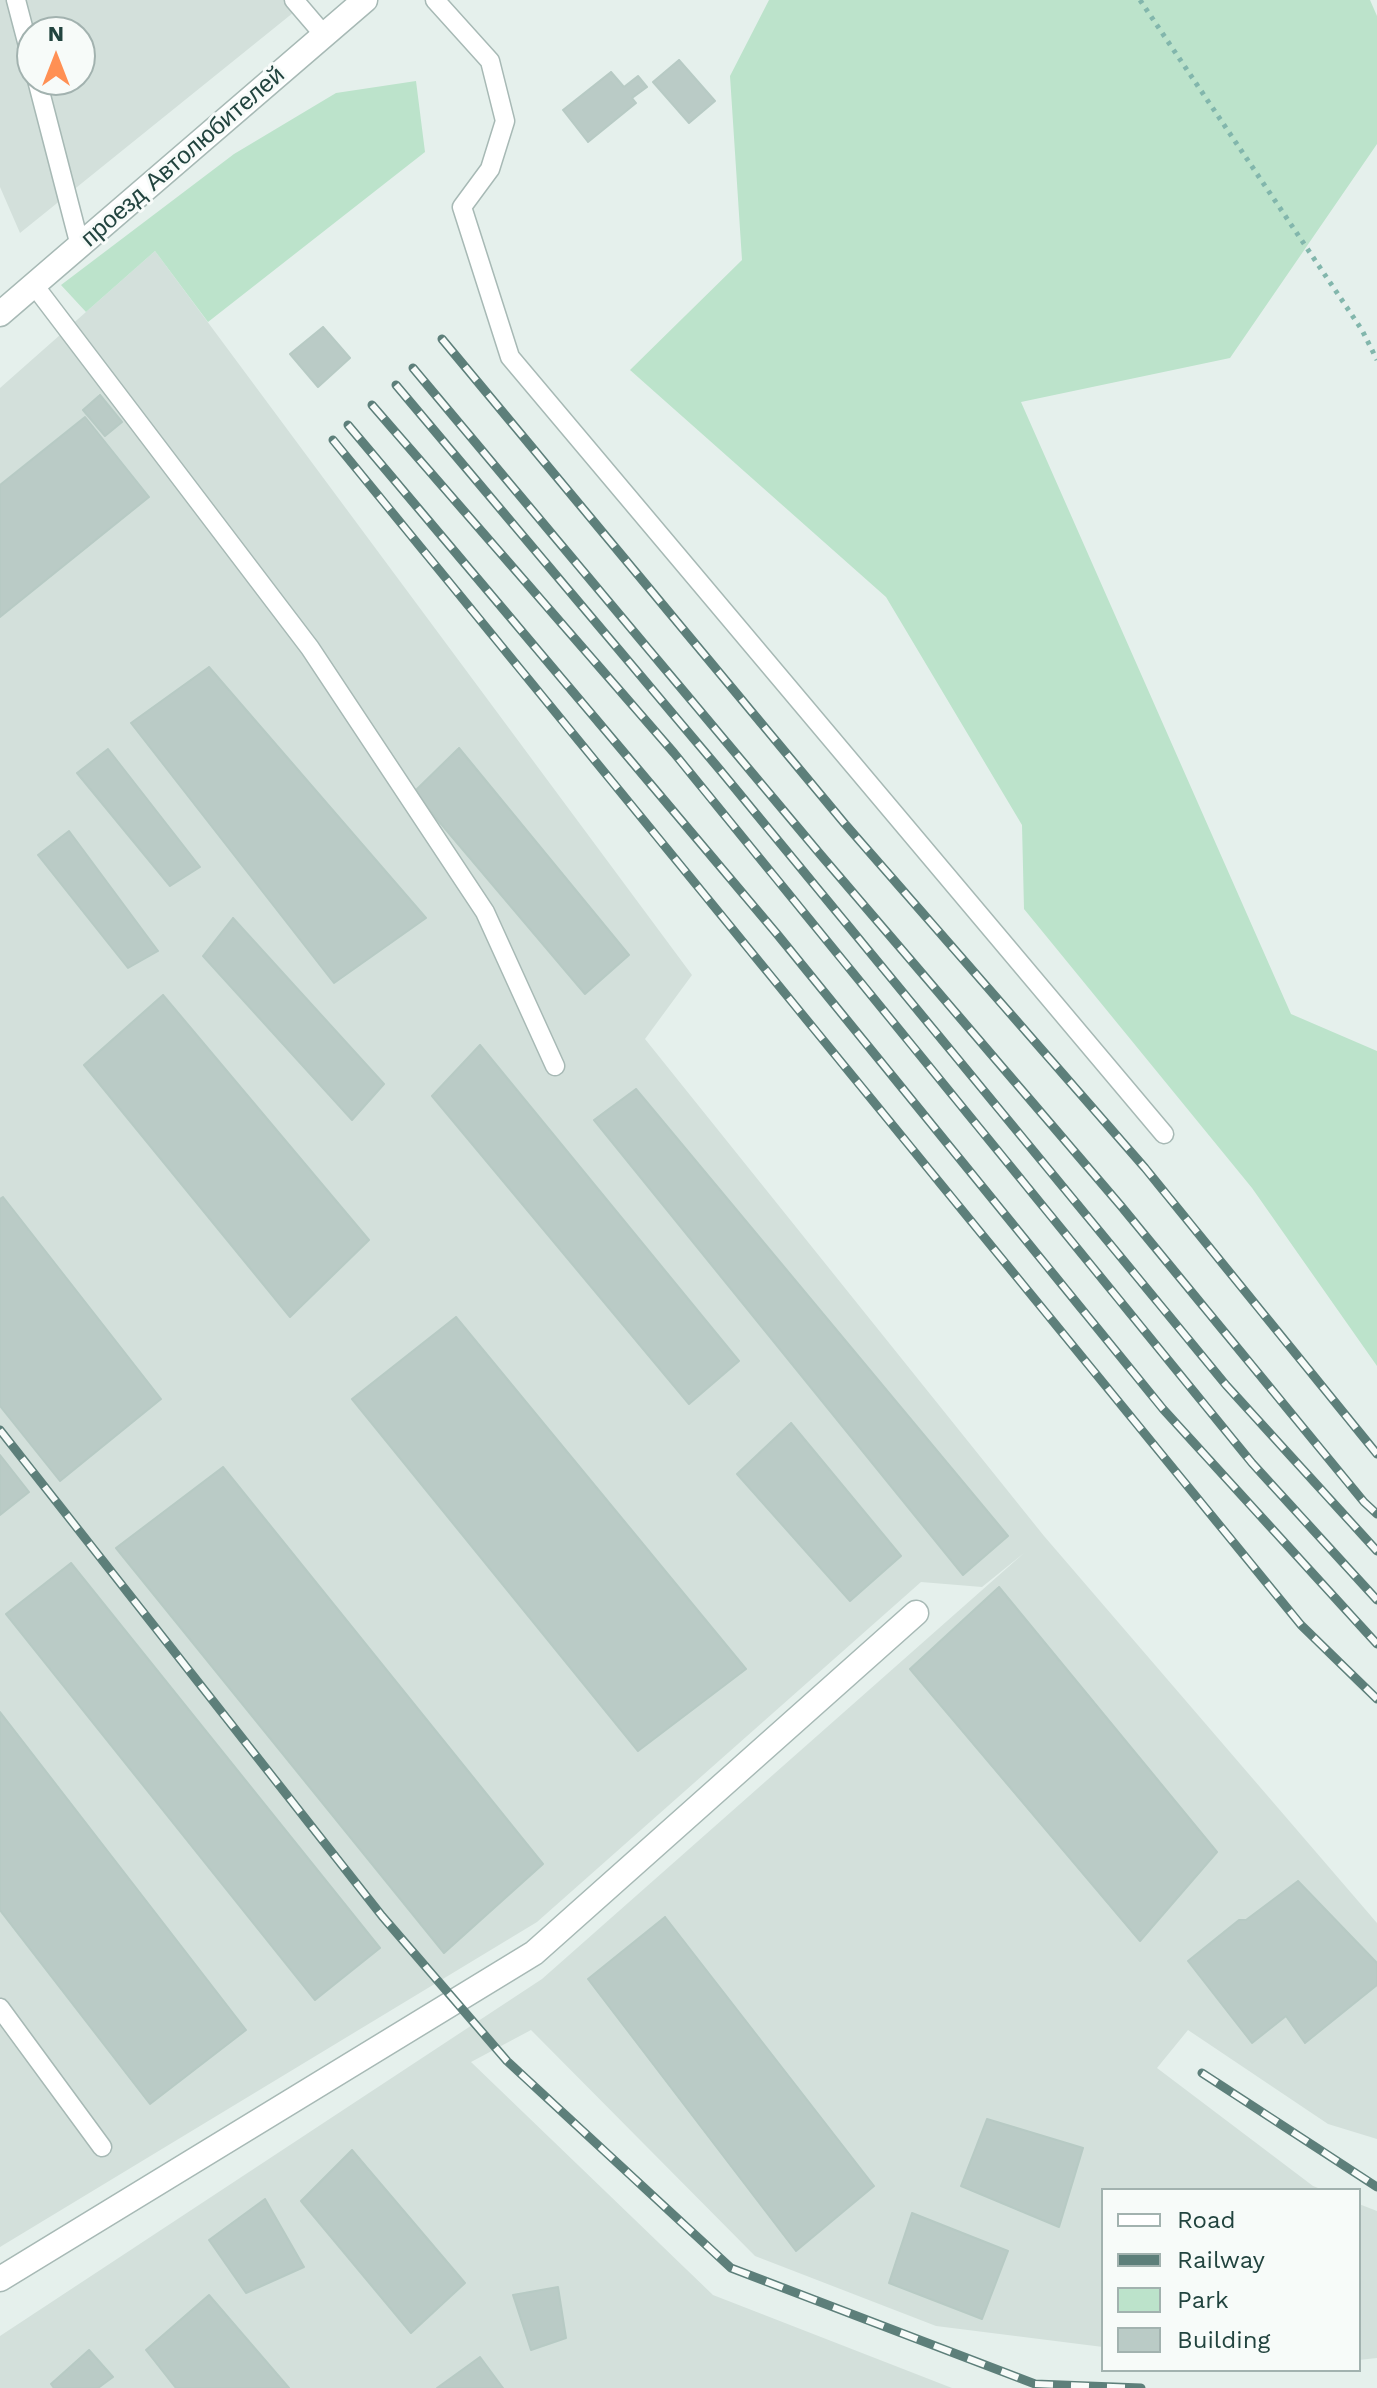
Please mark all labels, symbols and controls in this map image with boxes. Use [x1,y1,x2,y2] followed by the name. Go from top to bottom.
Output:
[16,16,96,96] north arrow
[48,21,64,46] text: N
[75,61,291,253] street label: проезд Автолюбителей
[1101,2188,1361,2372] legend
[1177,2206,1236,2234] text: Road
[1177,2246,1265,2274] text: Railway
[1177,2286,1229,2314] text: Park
[1177,2326,1270,2354] text: Building

